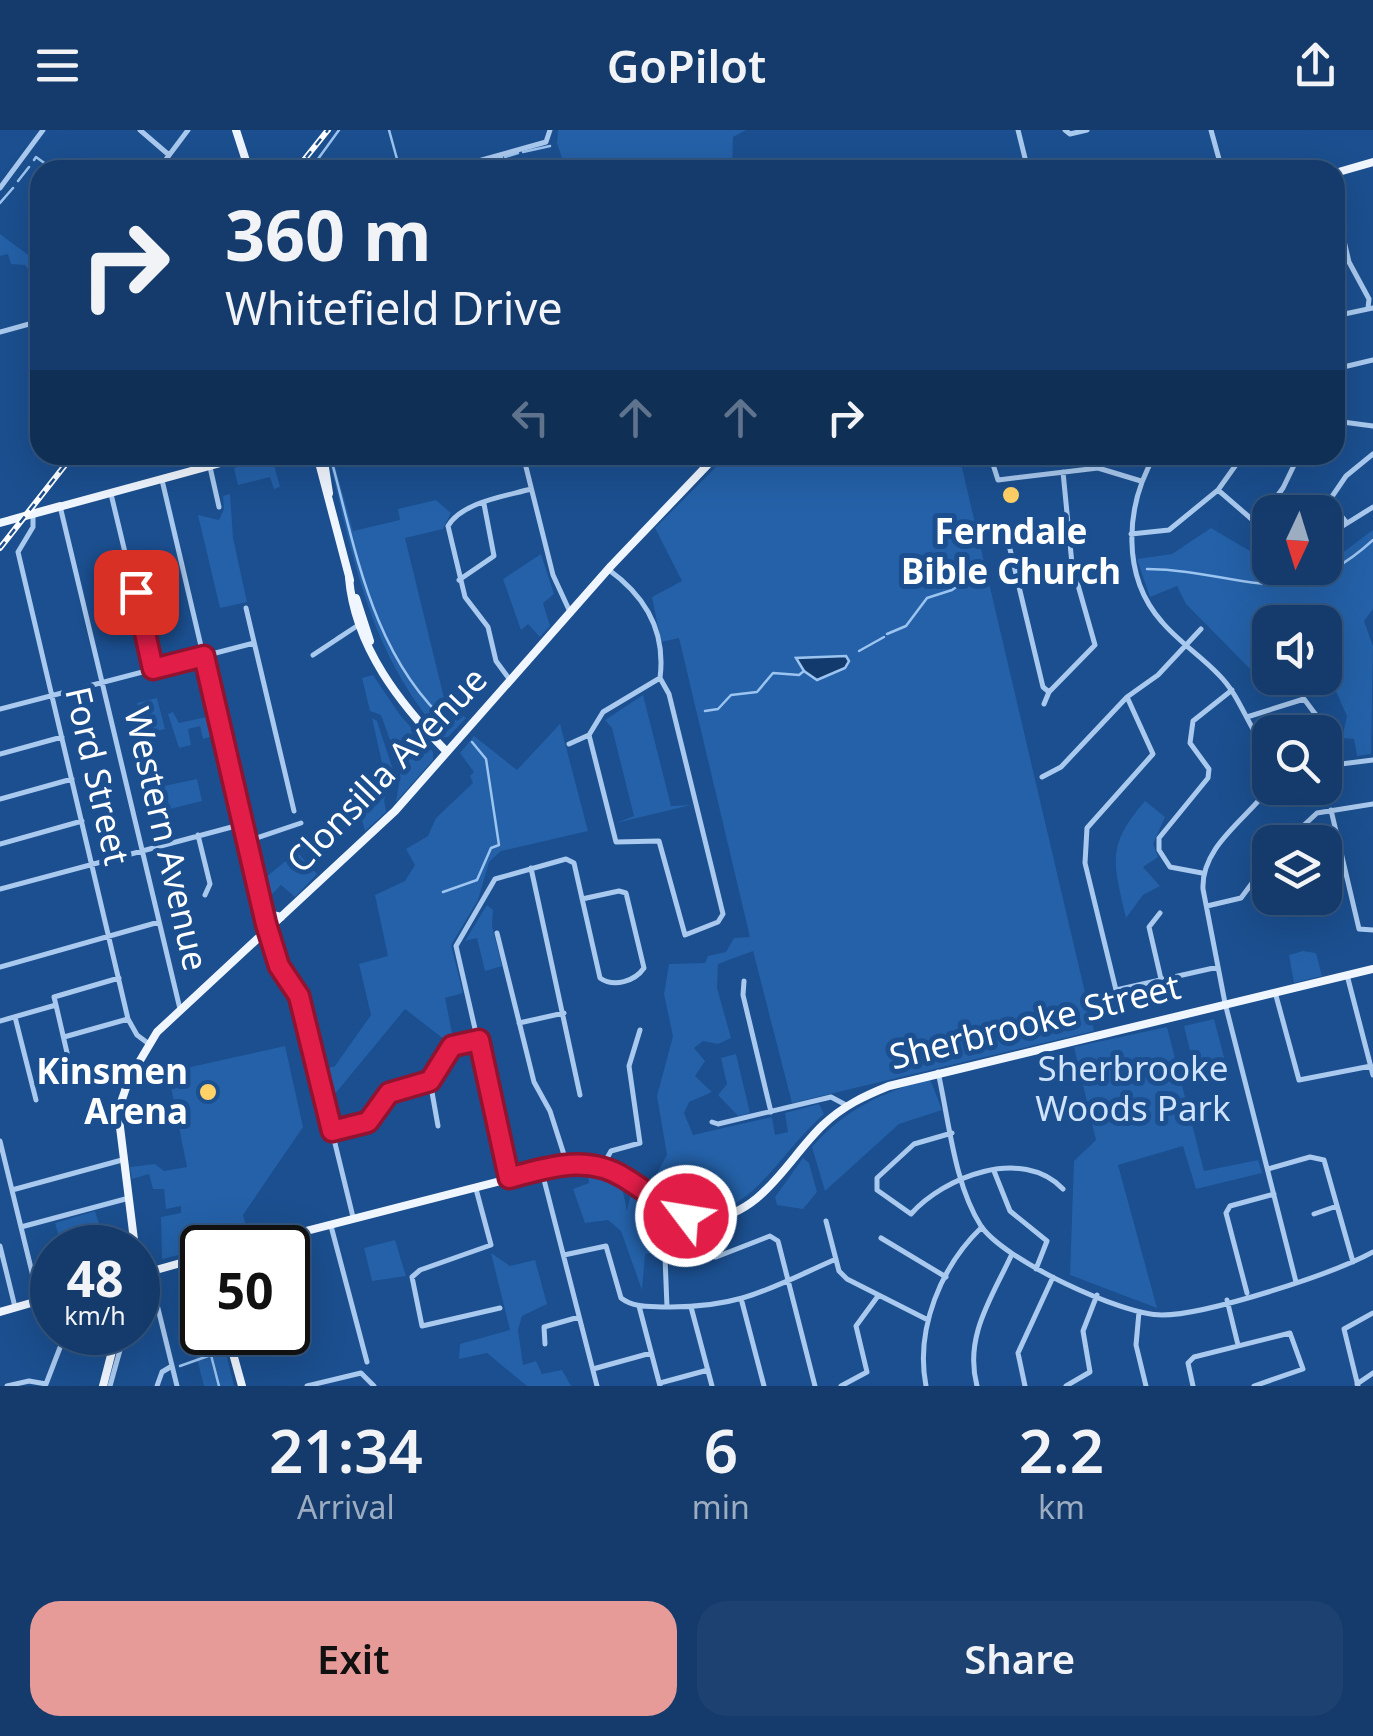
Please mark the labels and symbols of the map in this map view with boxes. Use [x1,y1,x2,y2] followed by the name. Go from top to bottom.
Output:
[1000,484,1022,506] marker: Ferndale Bible Church
[1252,495,1342,585] north arrow
[901,507,1121,594] place label: Ferndale Bible Church
[94,550,179,635] pin
[275,656,496,882] street label: Clonsilla Avenue
[55,682,142,869] street label: Ford Street
[114,702,221,975] street label: Western Avenue
[884,962,1185,1079] street label: Sherbrooke Street
[1035,1044,1231,1131] park label: Sherbrooke Woods Park
[36,1047,188,1134] place label: Kinsmen Arena
[197,1081,219,1103] marker: Kinsmen Arena
[634,1164,738,1268] position arrow
[180,1225,310,1355] speed limit sign: 50

